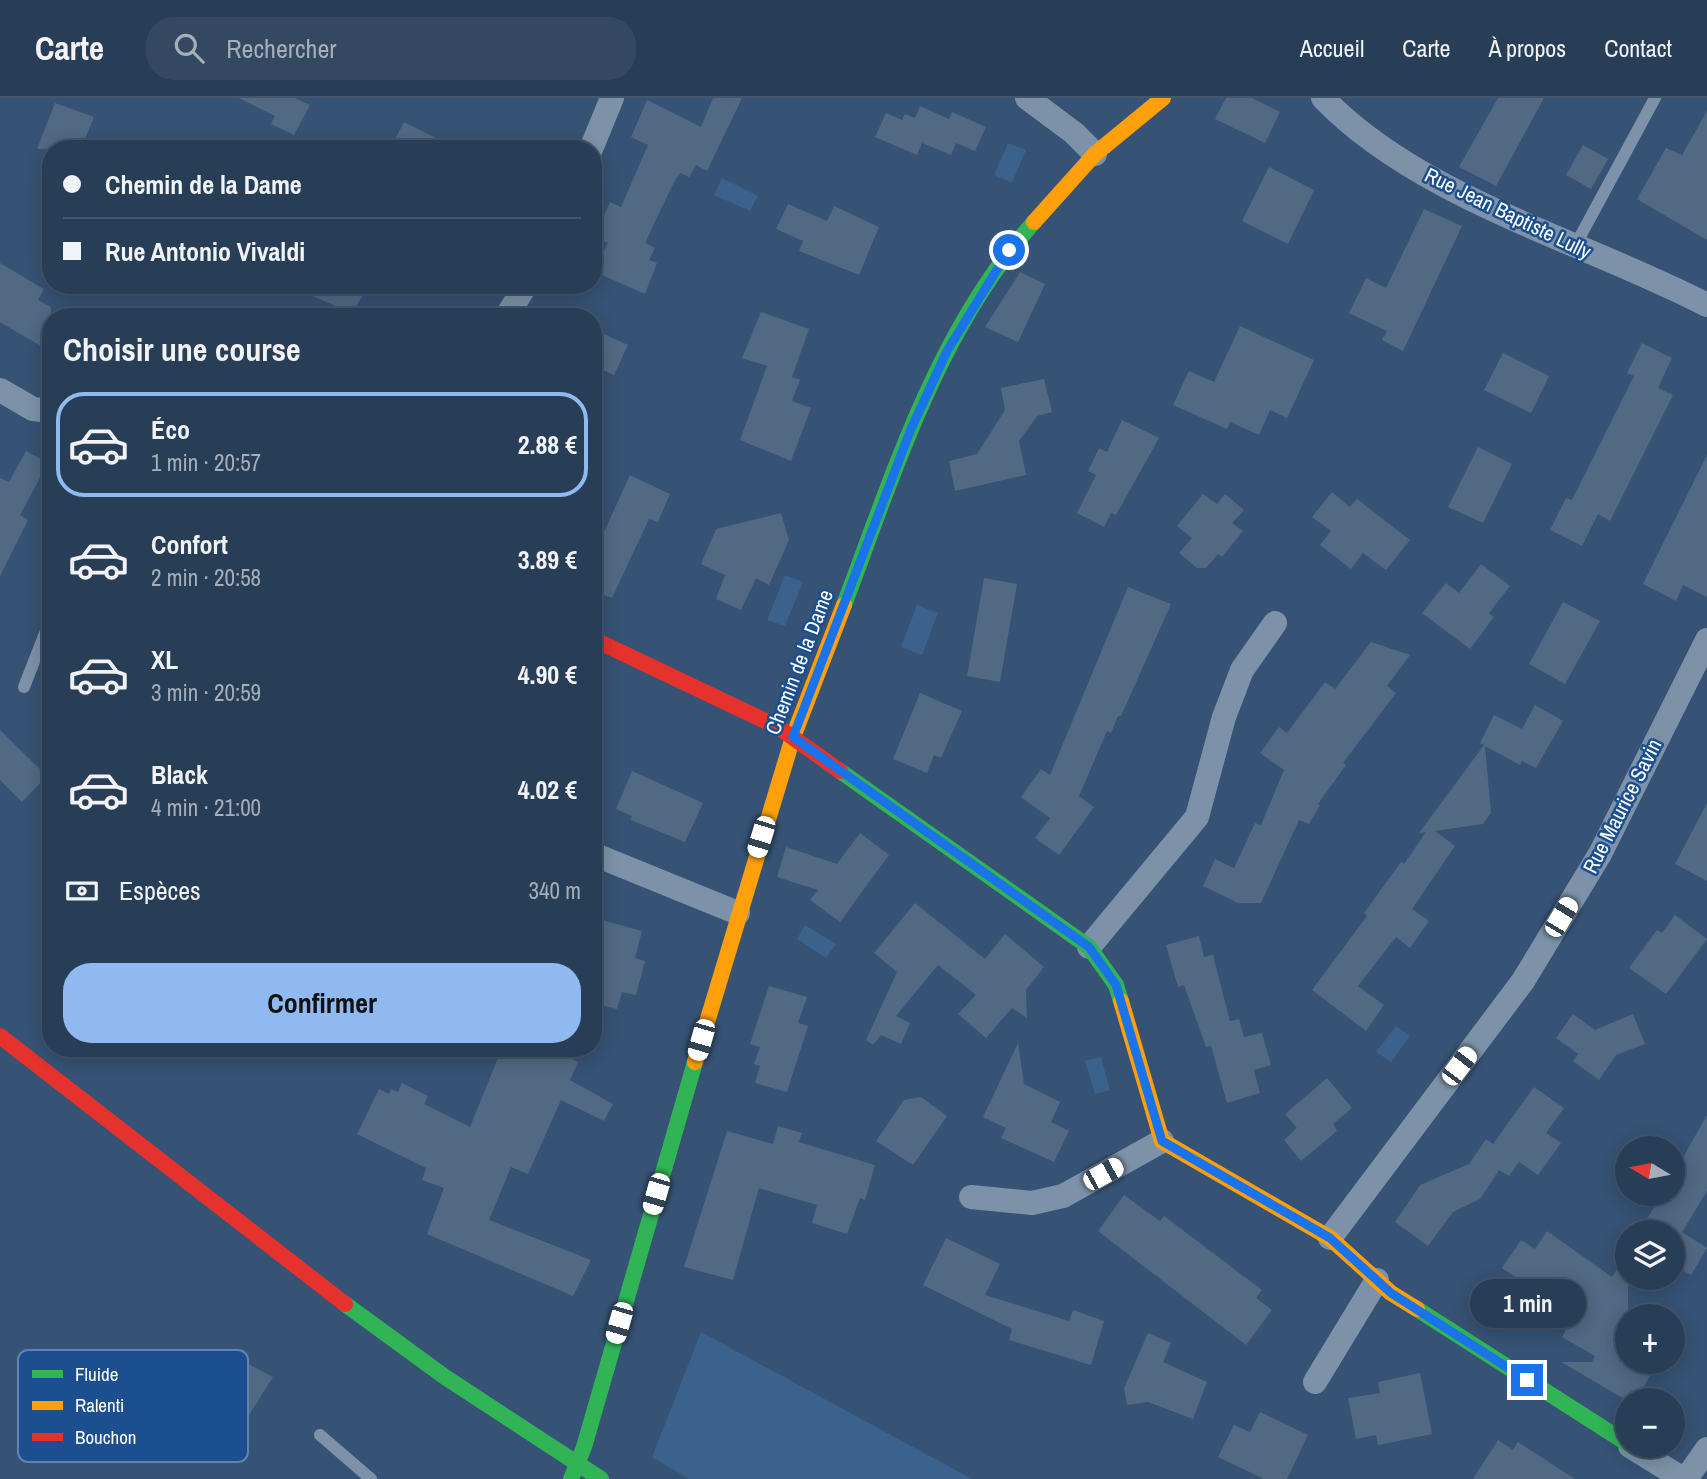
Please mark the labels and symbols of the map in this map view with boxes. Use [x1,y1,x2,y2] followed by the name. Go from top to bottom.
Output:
[1420,160,1596,266] street label: Rue Jean Baptiste Lully
[993,234,1025,266] route start
[758,585,840,739] street label: Chemin de la Dame
[1576,734,1668,878] street label: Rue Maurice Savin
[745,814,778,860] car
[1542,894,1581,940] car
[686,1017,717,1063] car
[1438,1043,1481,1089] car
[1615,1136,1685,1206] north arrow
[1080,1155,1127,1193] car
[641,1171,672,1217] car
[1469,1278,1585,1328] callout: 1 min
[604,1300,635,1346] car
[18,1350,248,1462] legend
[75,1361,118,1387] text: Fluide
[1511,1364,1543,1396] route end
[75,1392,124,1418] text: Ralenti
[75,1424,137,1450] text: Bouchon

